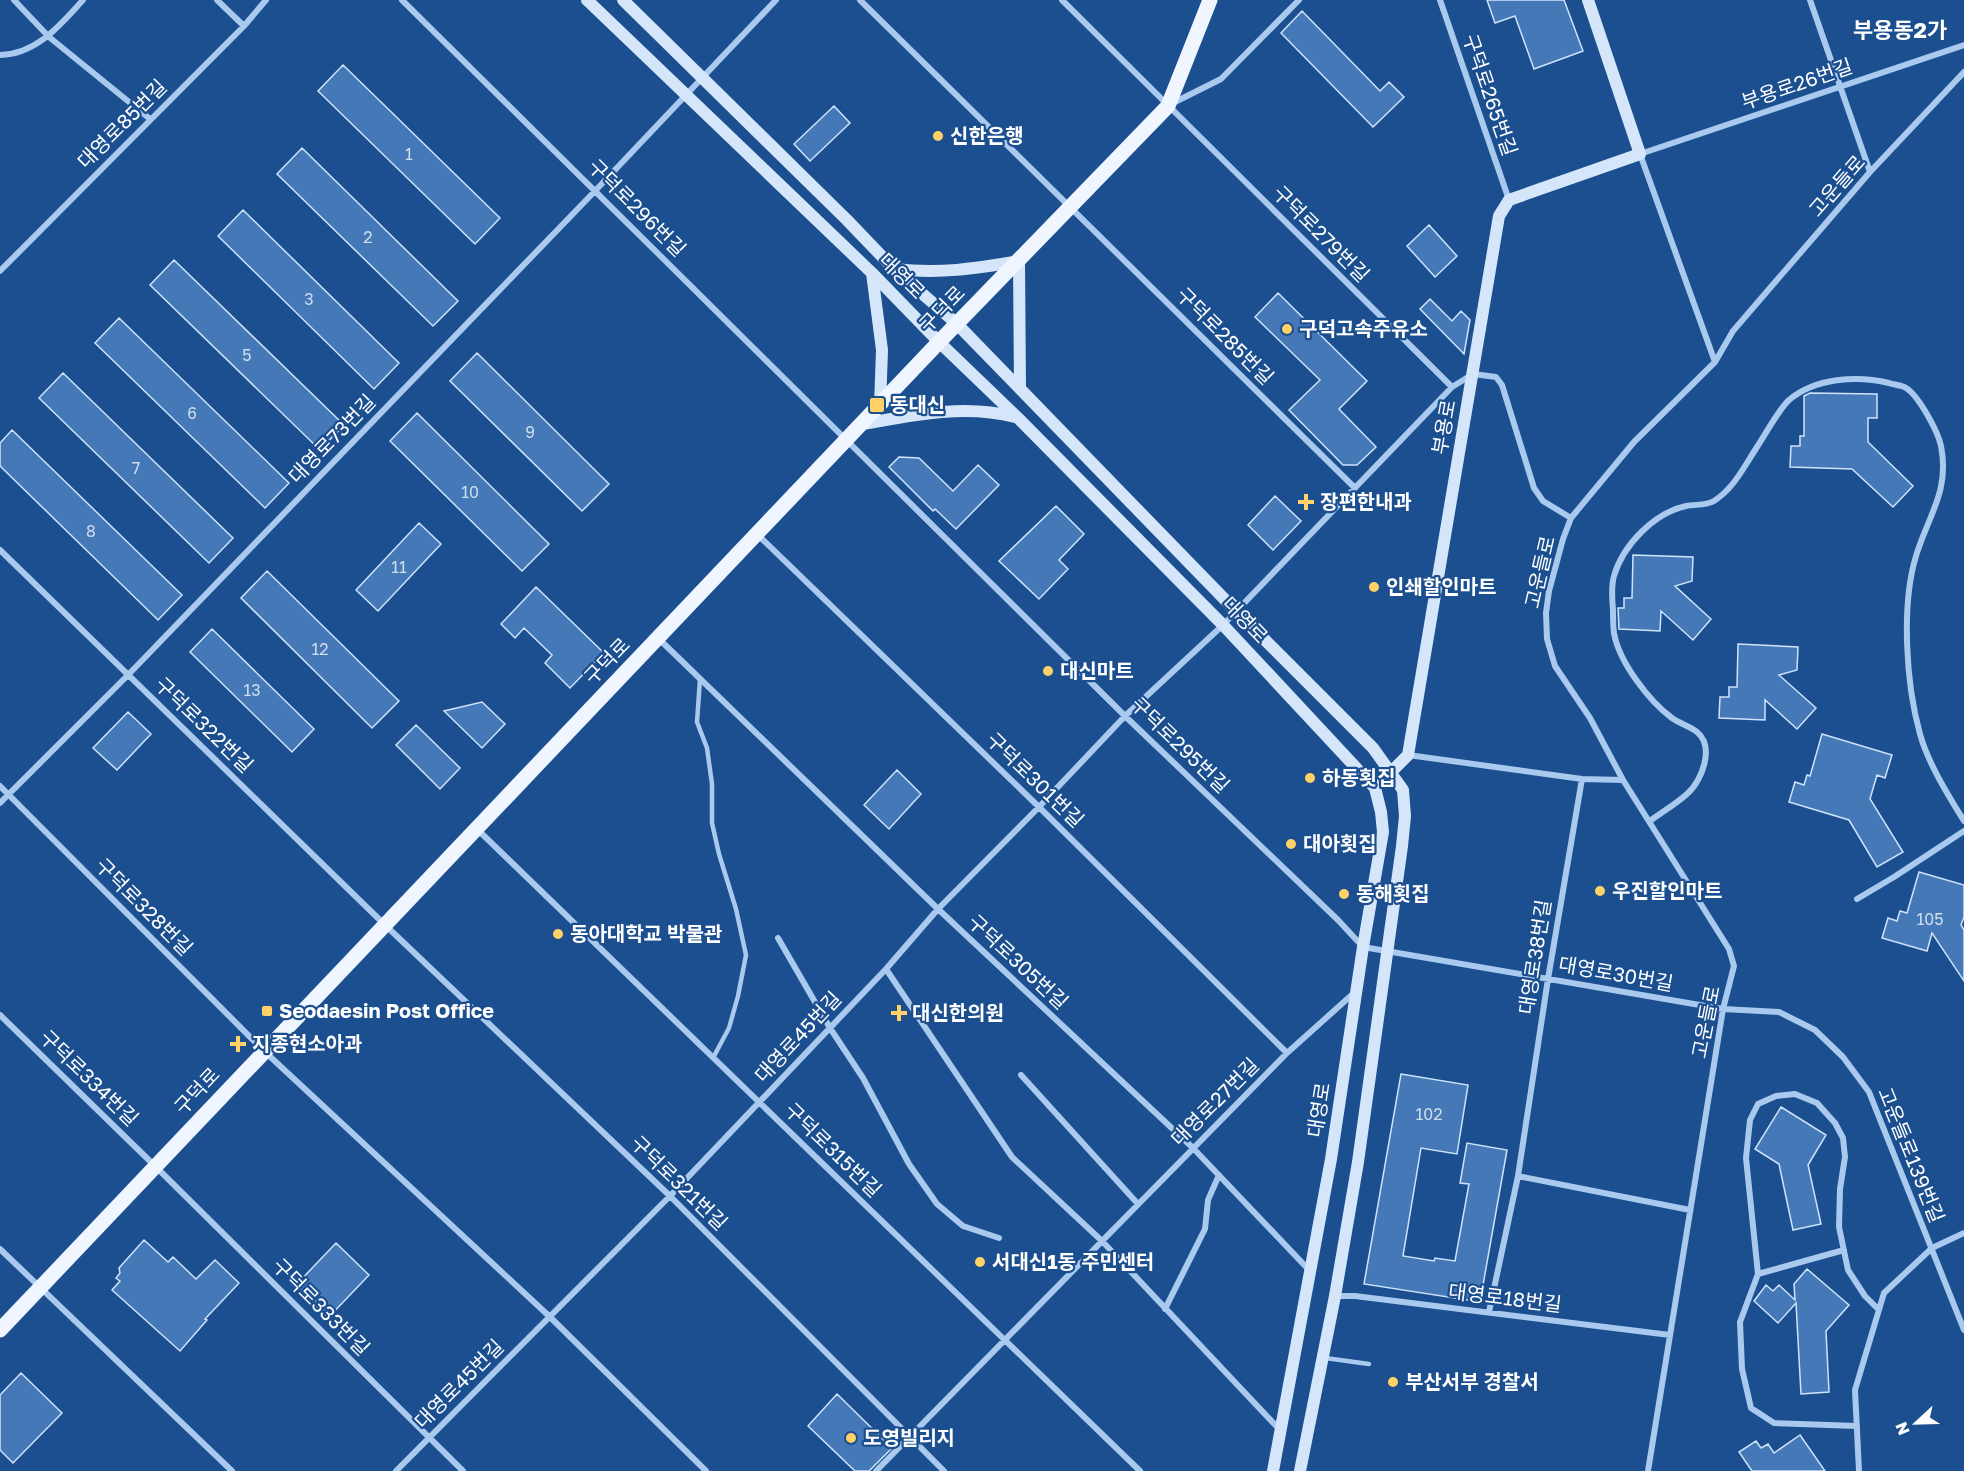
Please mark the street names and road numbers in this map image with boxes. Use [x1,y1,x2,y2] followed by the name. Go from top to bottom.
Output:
[1459,31,1523,159] street label: 구덕로265번길
[1738,53,1855,113] street label: 부용로26번길
[72,74,171,173] street label: 대영로85번길
[1803,150,1869,221] street label: 고운들로
[584,154,691,261] street label: 구덕로296번길
[1269,180,1375,286] street label: 구덕로279번길
[875,247,931,303] street label: 대영로
[913,280,969,336] street label: 구덕로
[1172,282,1279,389] street label: 구덕로285번길
[283,389,380,488] street label: 대영로73번길
[1426,398,1460,456] street label: 부용로
[1519,533,1559,610] street label: 고운들로
[1218,591,1274,647] street label: 대영로
[578,632,634,688] street label: 구덕로
[151,672,259,777] street label: 구덕로322번길
[1127,691,1235,797] street label: 구덕로295번길
[982,727,1089,832] street label: 구덕로301번길
[91,853,198,960] street label: 구덕로328번길
[1513,898,1555,1016] street label: 대영로38번길
[964,909,1074,1014] street label: 구덕로305번길
[1557,951,1675,995] street label: 대영로30번길
[1686,983,1724,1060] street label: 고운들로
[749,986,846,1087] street label: 대영로45번길
[35,1024,144,1130] street label: 구덕로334번길
[1165,1052,1263,1150] street label: 대영로27번길
[169,1062,224,1119] street label: 구덕로
[1302,1081,1334,1139] street label: 대영로
[1874,1083,1950,1226] street label: 고운들로139번길
[780,1097,887,1201] street label: 구덕로315번길
[626,1130,733,1234] street label: 구덕로321번길
[268,1253,375,1360] street label: 구덕로333번길
[1447,1278,1563,1316] street label: 대영로18번길
[409,1334,508,1433] street label: 대영로45번길

